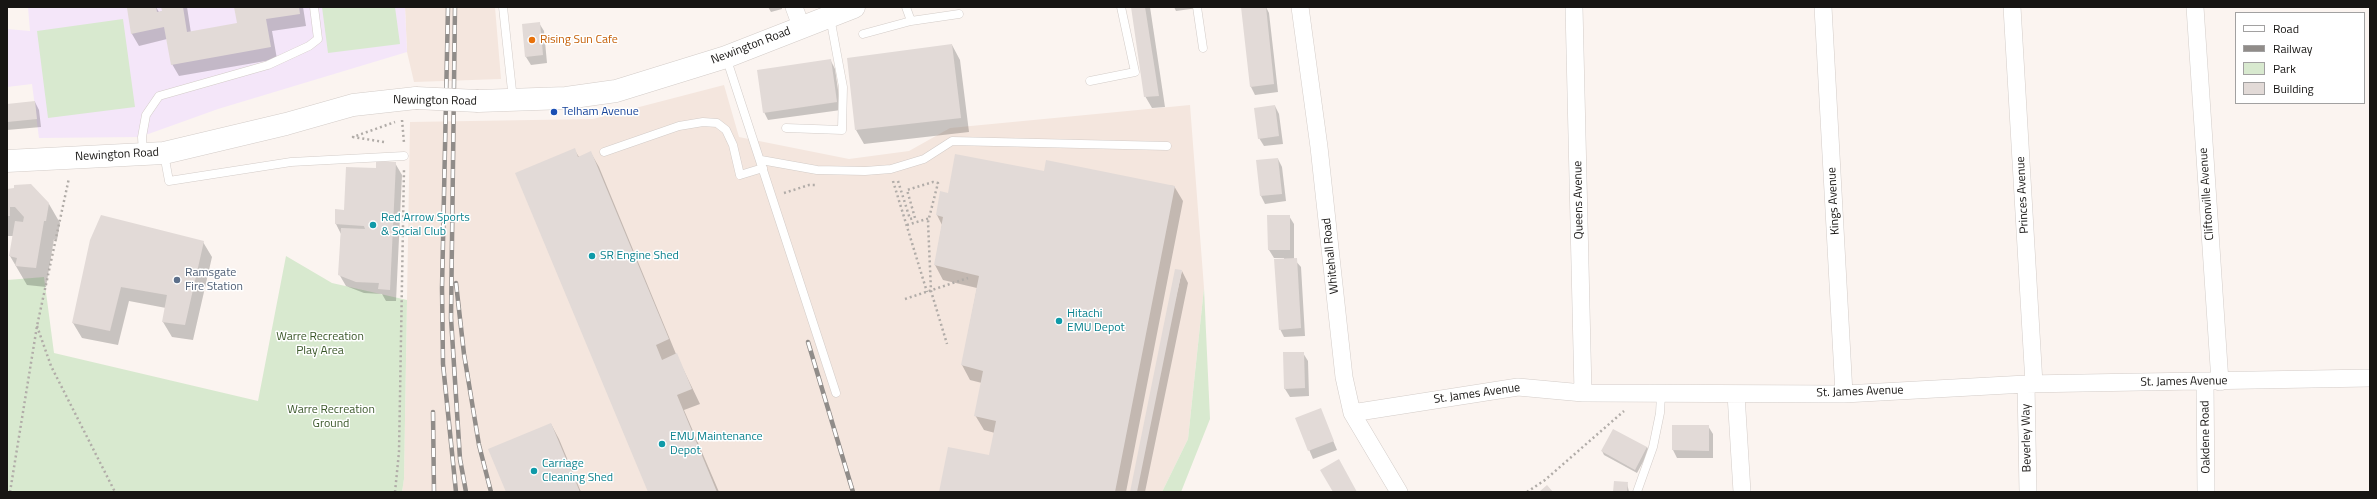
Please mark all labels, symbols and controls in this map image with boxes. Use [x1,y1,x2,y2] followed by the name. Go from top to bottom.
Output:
[2235,12,2365,104] legend
[2273,19,2299,38] text: Road
[709,24,793,68] street label: Newington Road
[540,33,618,47] place label: Rising Sun Cafe
[527,35,537,45] marker: Rising Sun Cafe
[2273,39,2313,58] text: Railway
[2273,59,2296,78] text: Park
[2273,79,2314,98] text: Building
[393,93,477,109] street label: Newington Road
[562,105,639,119] place label: Telham Avenue
[549,107,559,117] marker: Telham Avenue
[75,146,159,164] street label: Newington Road
[2197,147,2217,241] street label: Cliftonville Avenue
[2014,156,2032,234] street label: Princes Avenue
[1571,161,1587,239] street label: Queens Avenue
[1825,167,1843,235] street label: Kings Avenue
[381,211,470,239] place label: Red Arrow Sports & Social Club
[1320,217,1342,295] street label: Whitehall Road
[368,220,378,230] marker: Red Arrow Sports & Social Club
[600,249,679,263] place label: SR Engine Shed
[587,251,597,261] marker: SR Engine Shed
[185,266,243,294] place label: Ramsgate Fire Station
[172,275,182,285] marker: Ramsgate Fire Station
[1067,307,1125,335] place label: Hitachi EMU Depot
[1054,316,1064,326] marker: Hitachi EMU Depot
[276,330,364,358] park label: Warre Recreation Play Area
[2140,374,2228,390] street label: St. James Avenue
[1433,381,1521,407] street label: St. James Avenue
[1816,383,1904,401] street label: St. James Avenue
[2198,400,2214,474] street label: Oakdene Road
[287,403,375,431] park label: Warre Recreation Ground
[2019,404,2035,472] street label: Beverley Way
[670,430,763,458] place label: EMU Maintenance Depot
[657,439,667,449] marker: EMU Maintenance Depot
[542,457,613,485] place label: Carriage Cleaning Shed
[529,466,539,476] marker: Carriage Cleaning Shed

